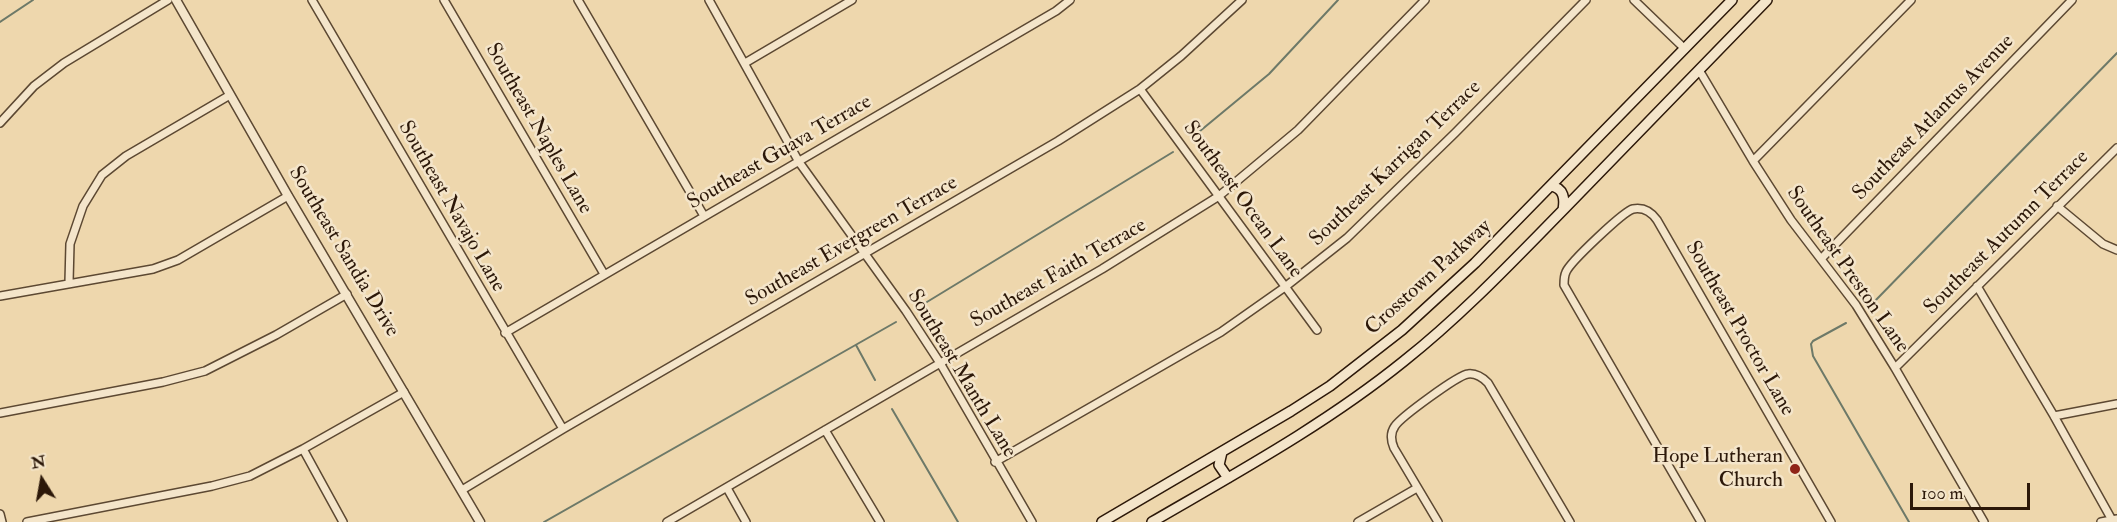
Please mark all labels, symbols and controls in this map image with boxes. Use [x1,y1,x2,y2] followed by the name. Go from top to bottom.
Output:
[1848,30,2020,206] street label: Southeast Atlantus Avenue
[479,39,597,219] street label: Southeast Naples Lane
[1305,76,1487,252] street label: Southeast Karrigan Terrace
[683,90,877,216] street label: Southeast Guava Terrace
[392,117,510,297] street label: Southeast Navajo Lane
[1177,117,1307,283] street label: Southeast Ocean Lane
[1919,145,2095,321] street label: Southeast Autumn Terrace
[282,162,404,342] street label: Southeast Sandia Drive
[742,171,962,313] street label: Southeast Evergreen Terrace
[1780,182,1914,358] street label: Southeast Preston Lane
[967,213,1151,335] street label: Southeast Faith Terrace
[1361,215,1497,341] street label: Crosstown Parkway
[1679,237,1799,421] street label: Southeast Proctor Lane
[901,285,1021,463] street label: Southeast Manth Lane
[1652,444,1783,494] place label: Hope Lutheran Church
[12,450,72,510] north arrow
[30,451,47,474] text: N
[1788,462,1802,476] marker: Hope Lutheran Church
[1913,471,2033,509] scale bar
[1921,482,1964,505] text: 100 m

